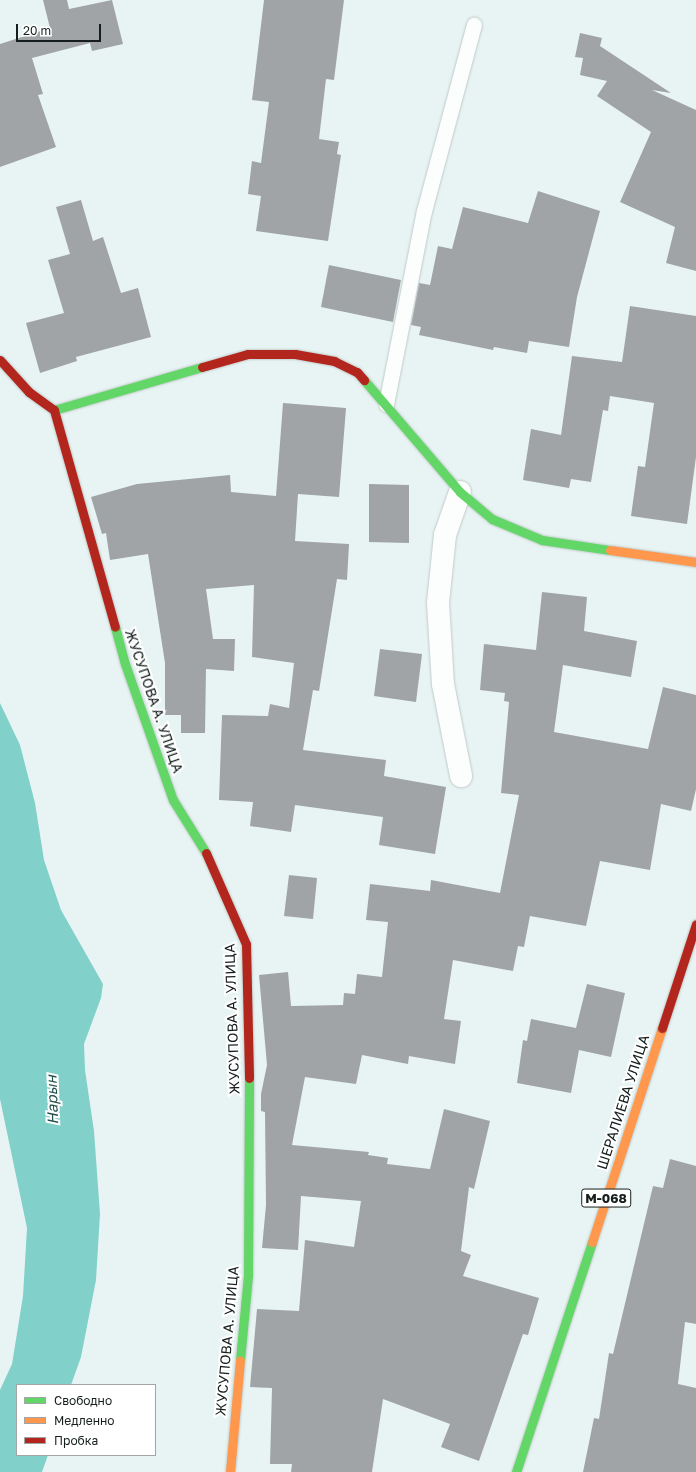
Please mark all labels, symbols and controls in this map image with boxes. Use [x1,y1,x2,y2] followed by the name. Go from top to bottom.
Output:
[18,16,103,42] scale bar
[23,23,51,38] text: 20 m
[122,627,186,775] street label: ЖУСУПОВА А. УЛИЦА
[221,943,243,1095] street label: ЖУСУПОВА А. УЛИЦА
[593,1032,653,1172] street label: ШЕРАЛИЕВА УЛИЦА
[42,1075,62,1125] water label: Нарын
[581,1187,631,1209] road number: М-068
[212,1265,242,1417] street label: ЖУСУПОВА А. УЛИЦА
[16,1384,156,1456] legend
[54,1393,112,1408] text: Свободно
[54,1413,114,1428] text: Медленно
[54,1433,98,1448] text: Пробка

